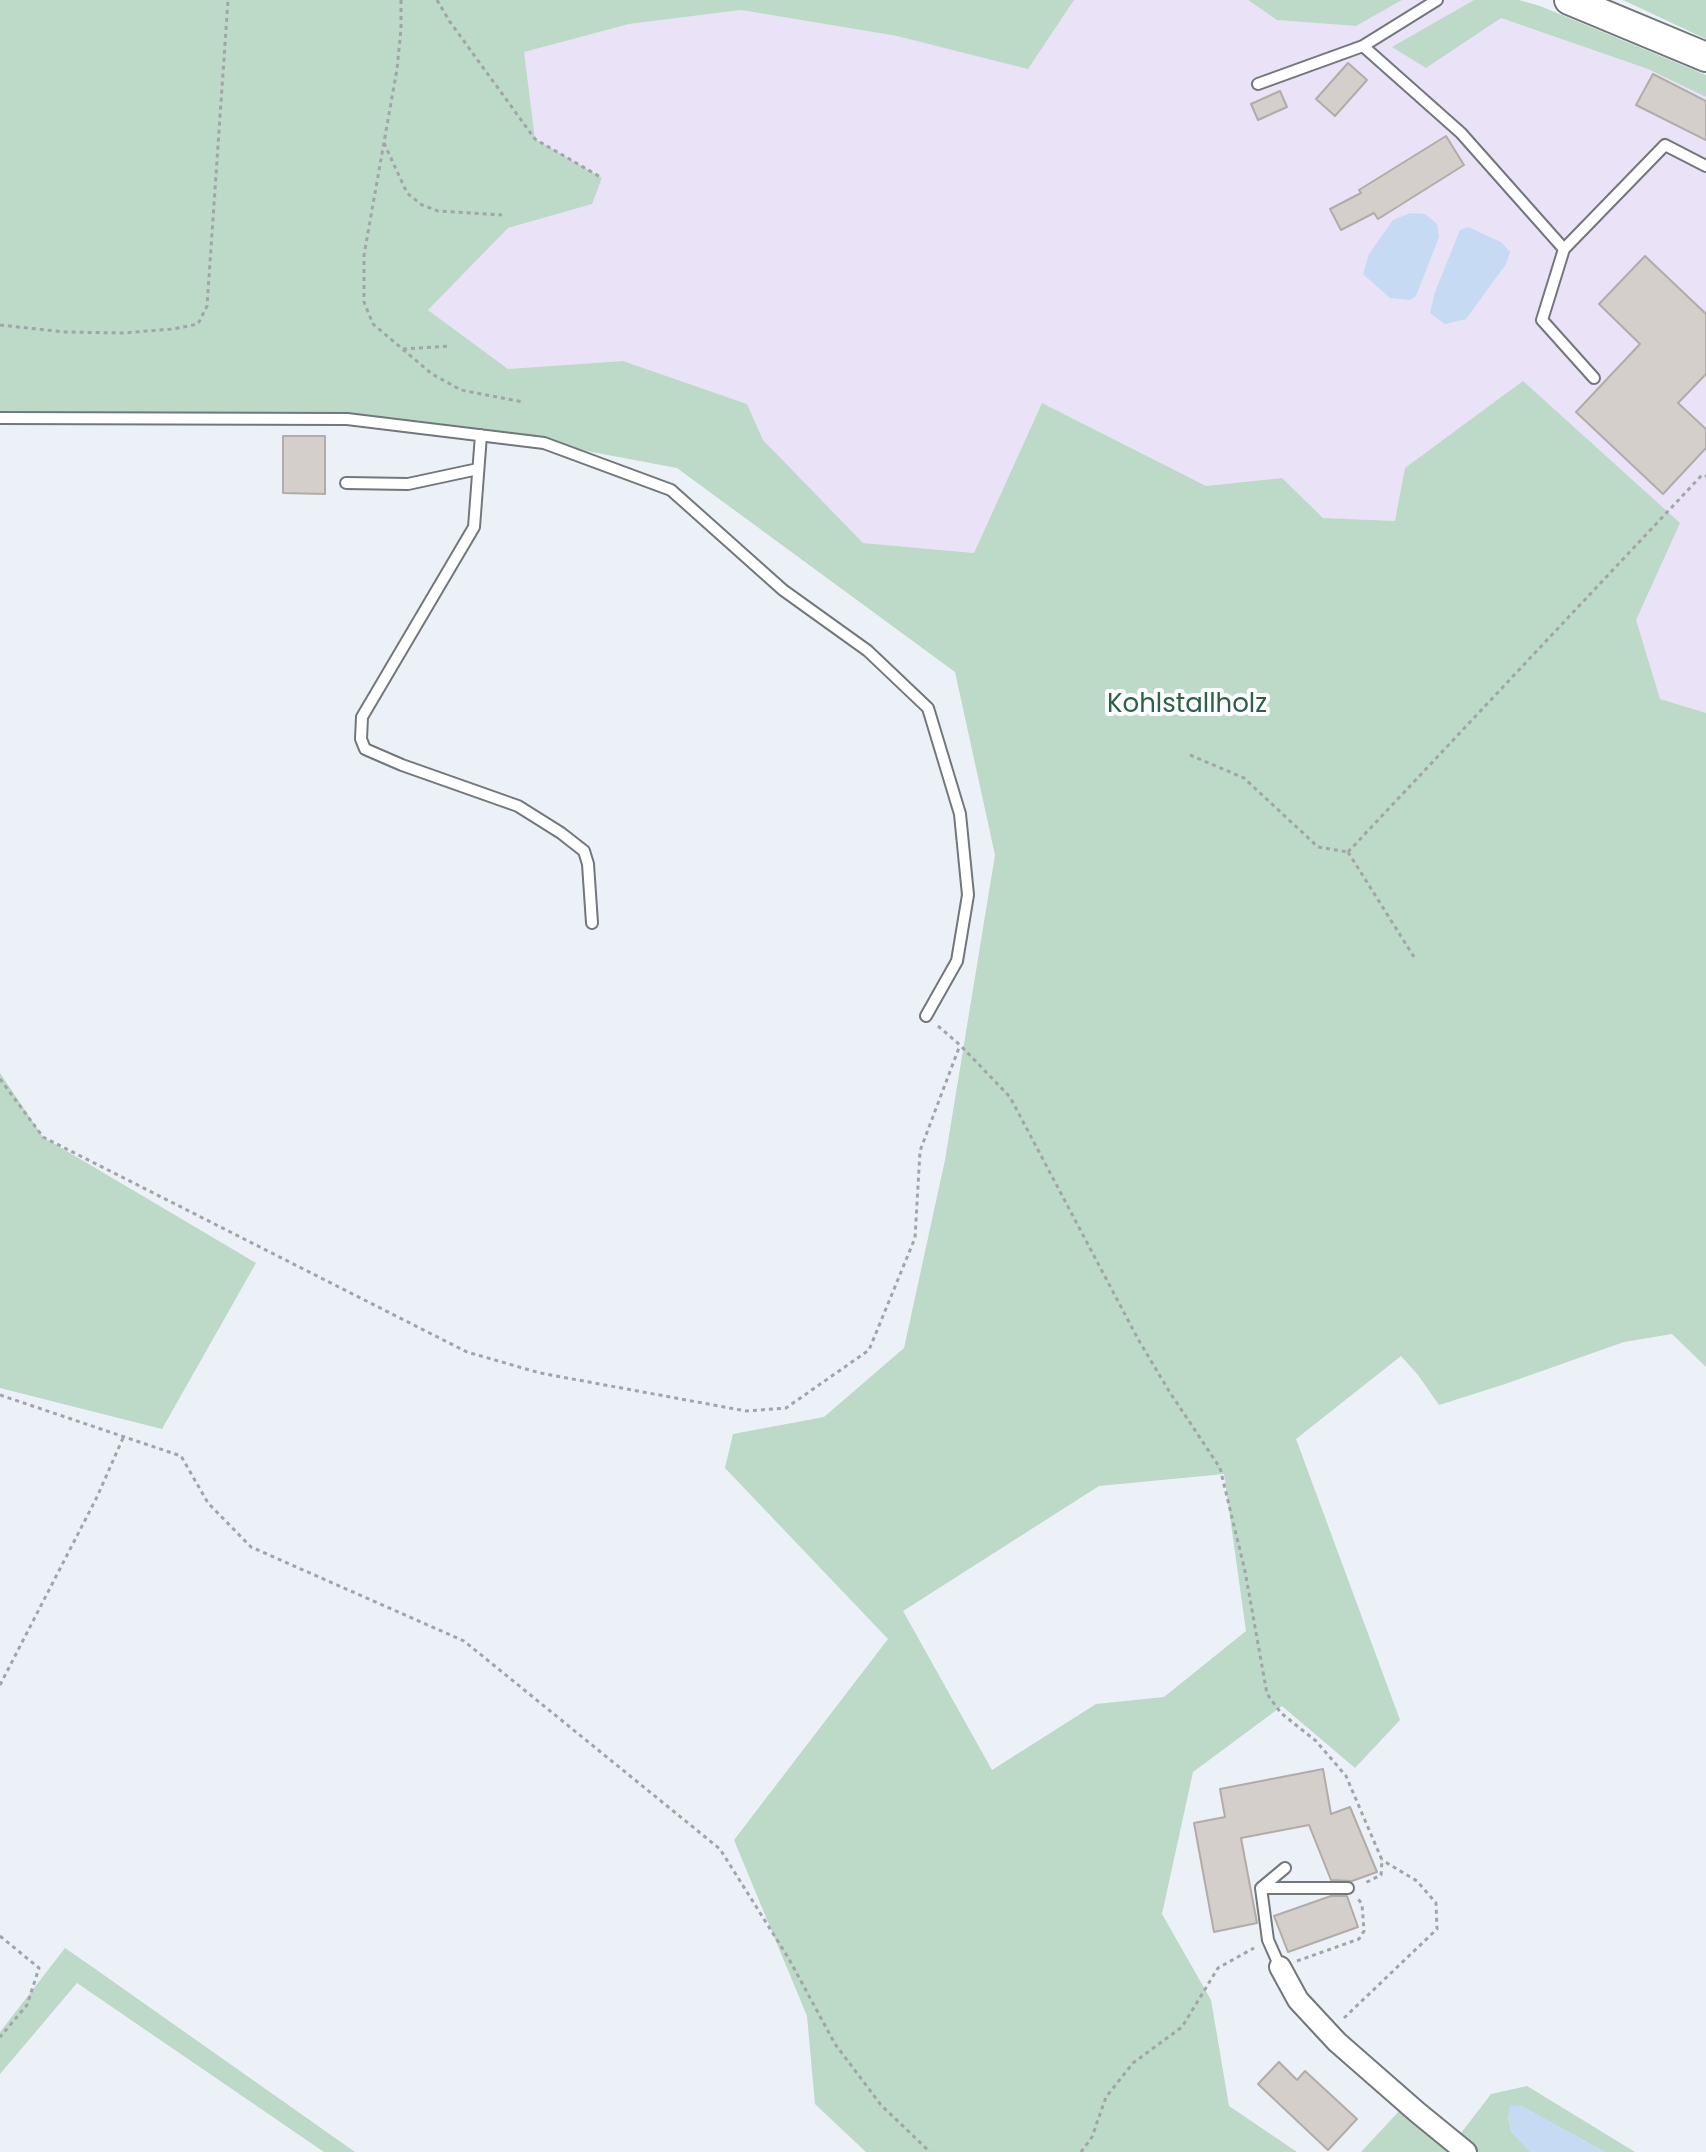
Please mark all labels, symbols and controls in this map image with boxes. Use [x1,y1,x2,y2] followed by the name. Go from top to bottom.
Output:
[1107,689,1267,721] park label: Kohlstallholz

